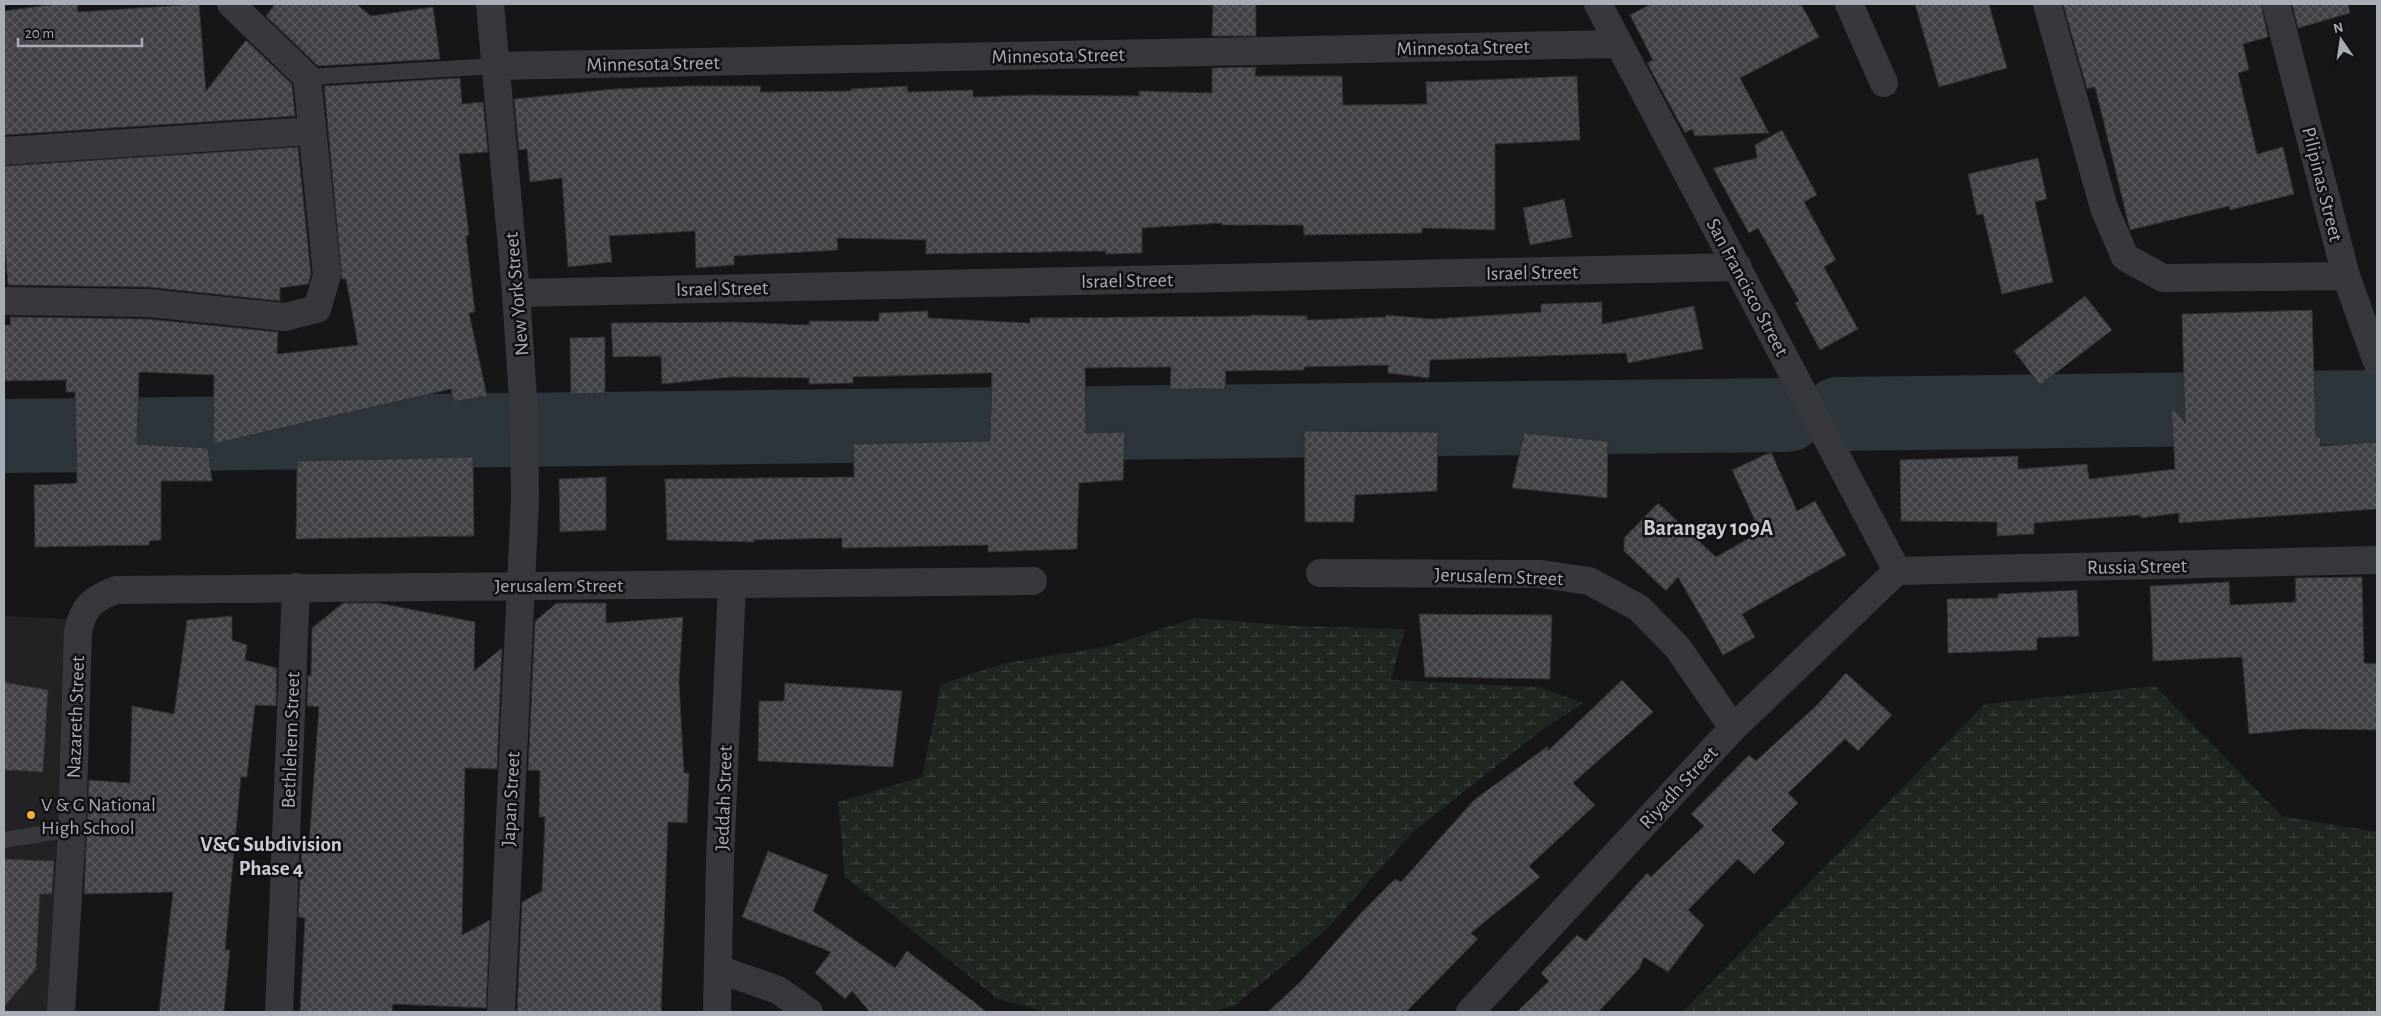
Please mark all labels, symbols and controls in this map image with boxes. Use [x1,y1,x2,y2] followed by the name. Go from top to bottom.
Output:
[18,15,141,47] scale bar
[2316,15,2366,65] north arrow
[2332,20,2345,36] text: N
[25,26,54,41] text: 20 m
[1396,37,1531,59] street label: Minnesota Street
[991,45,1126,67] street label: Minnesota Street
[586,53,721,75] street label: Minnesota Street
[2298,125,2346,244] street label: Pilipinas Street
[1702,215,1792,360] street label: San Francisco Street
[502,231,532,357] street label: New York Street
[1486,262,1579,284] street label: Israel Street
[1081,270,1174,292] street label: Israel Street
[676,278,769,300] street label: Israel Street
[1643,517,1773,540] district label: Barangay 109A
[2087,556,2188,578] street label: Russia Street
[1434,565,1564,589] street label: Jerusalem Street
[495,576,624,596] street label: Jerusalem Street
[64,655,88,779] street label: Nazareth Street
[279,671,303,809] street label: Bethlehem Street
[1636,742,1722,833] street label: Riyadh Street
[712,744,736,851] street label: Jeddah Street
[499,750,524,847] street label: Japan Street
[41,795,156,838] place label: V & G National High School
[25,809,37,821] marker: V & G National High School
[200,834,342,879] district label: V&G Subdivision Phase 4

